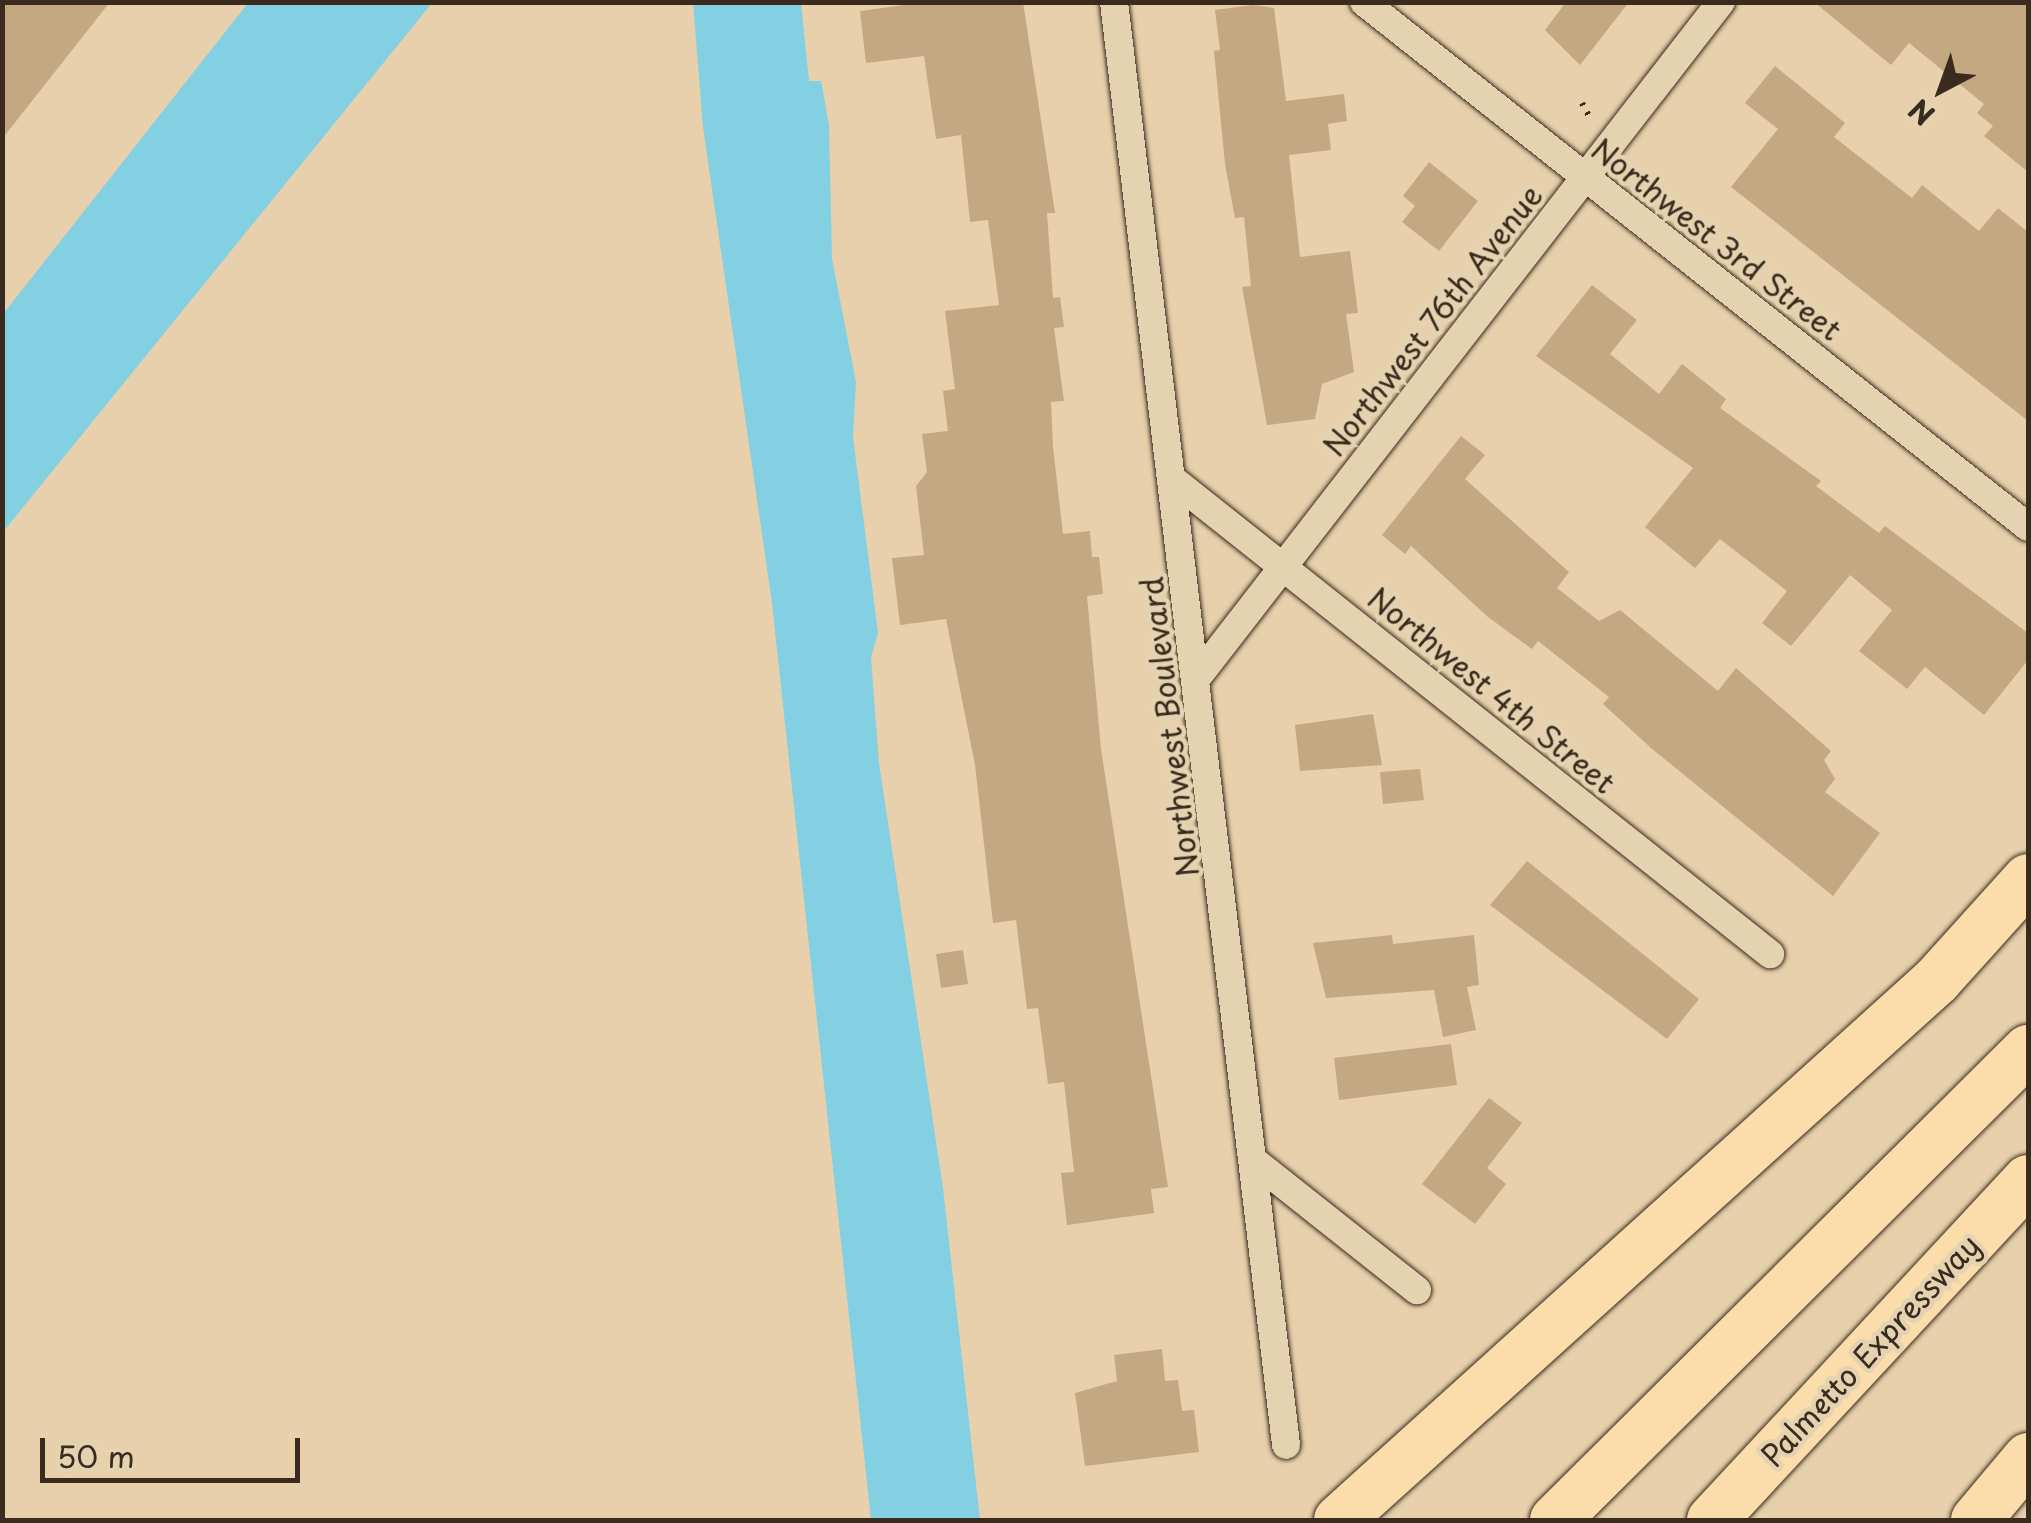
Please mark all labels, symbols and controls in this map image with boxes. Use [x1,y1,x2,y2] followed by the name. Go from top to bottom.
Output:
[1891,40,1991,140] north arrow
[1899,90,1943,137] text: N
[1584,130,1850,348] street label: Northwest 3rd Street
[1313,175,1551,465] street label: Northwest 76th Avenue
[1133,575,1205,879] street label: Northwest Boulevard
[1361,579,1623,801] street label: Northwest 4th Street
[1753,1227,1987,1473] street label: Palmetto Expressway
[45,1418,305,1480] scale bar
[57,1433,135,1478] text: 50 m

